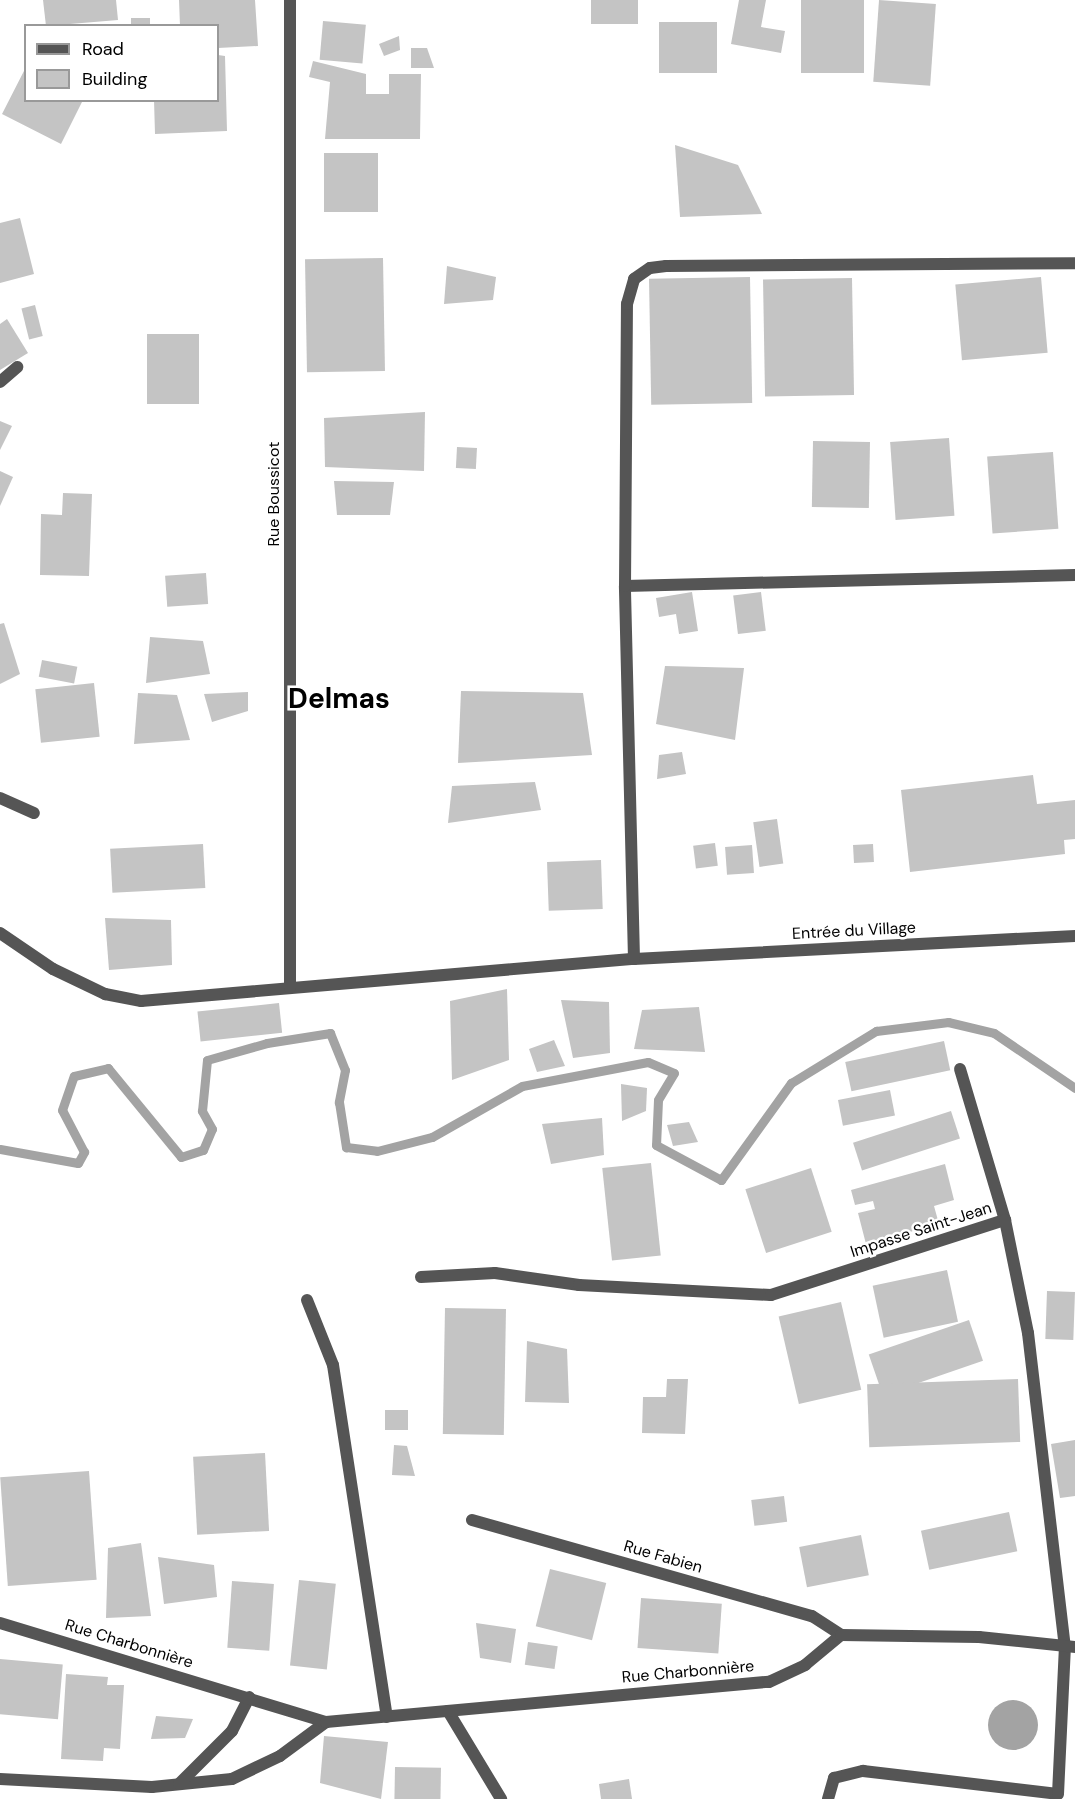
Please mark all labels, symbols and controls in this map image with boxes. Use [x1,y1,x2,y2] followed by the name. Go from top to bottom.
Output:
[24,24,219,102] legend
[82,37,124,61] text: Road
[82,67,147,91] text: Building
[264,442,284,546] street label: Rue Boussicot
[288,682,390,716] district label: Delmas
[792,918,916,944] street label: Entrée du Village
[848,1198,994,1262] street label: Impasse Saint-Jean
[621,1537,705,1577] street label: Rue Fabien
[63,1615,195,1673] street label: Rue Charbonnière
[621,1657,755,1687] street label: Rue Charbonnière

